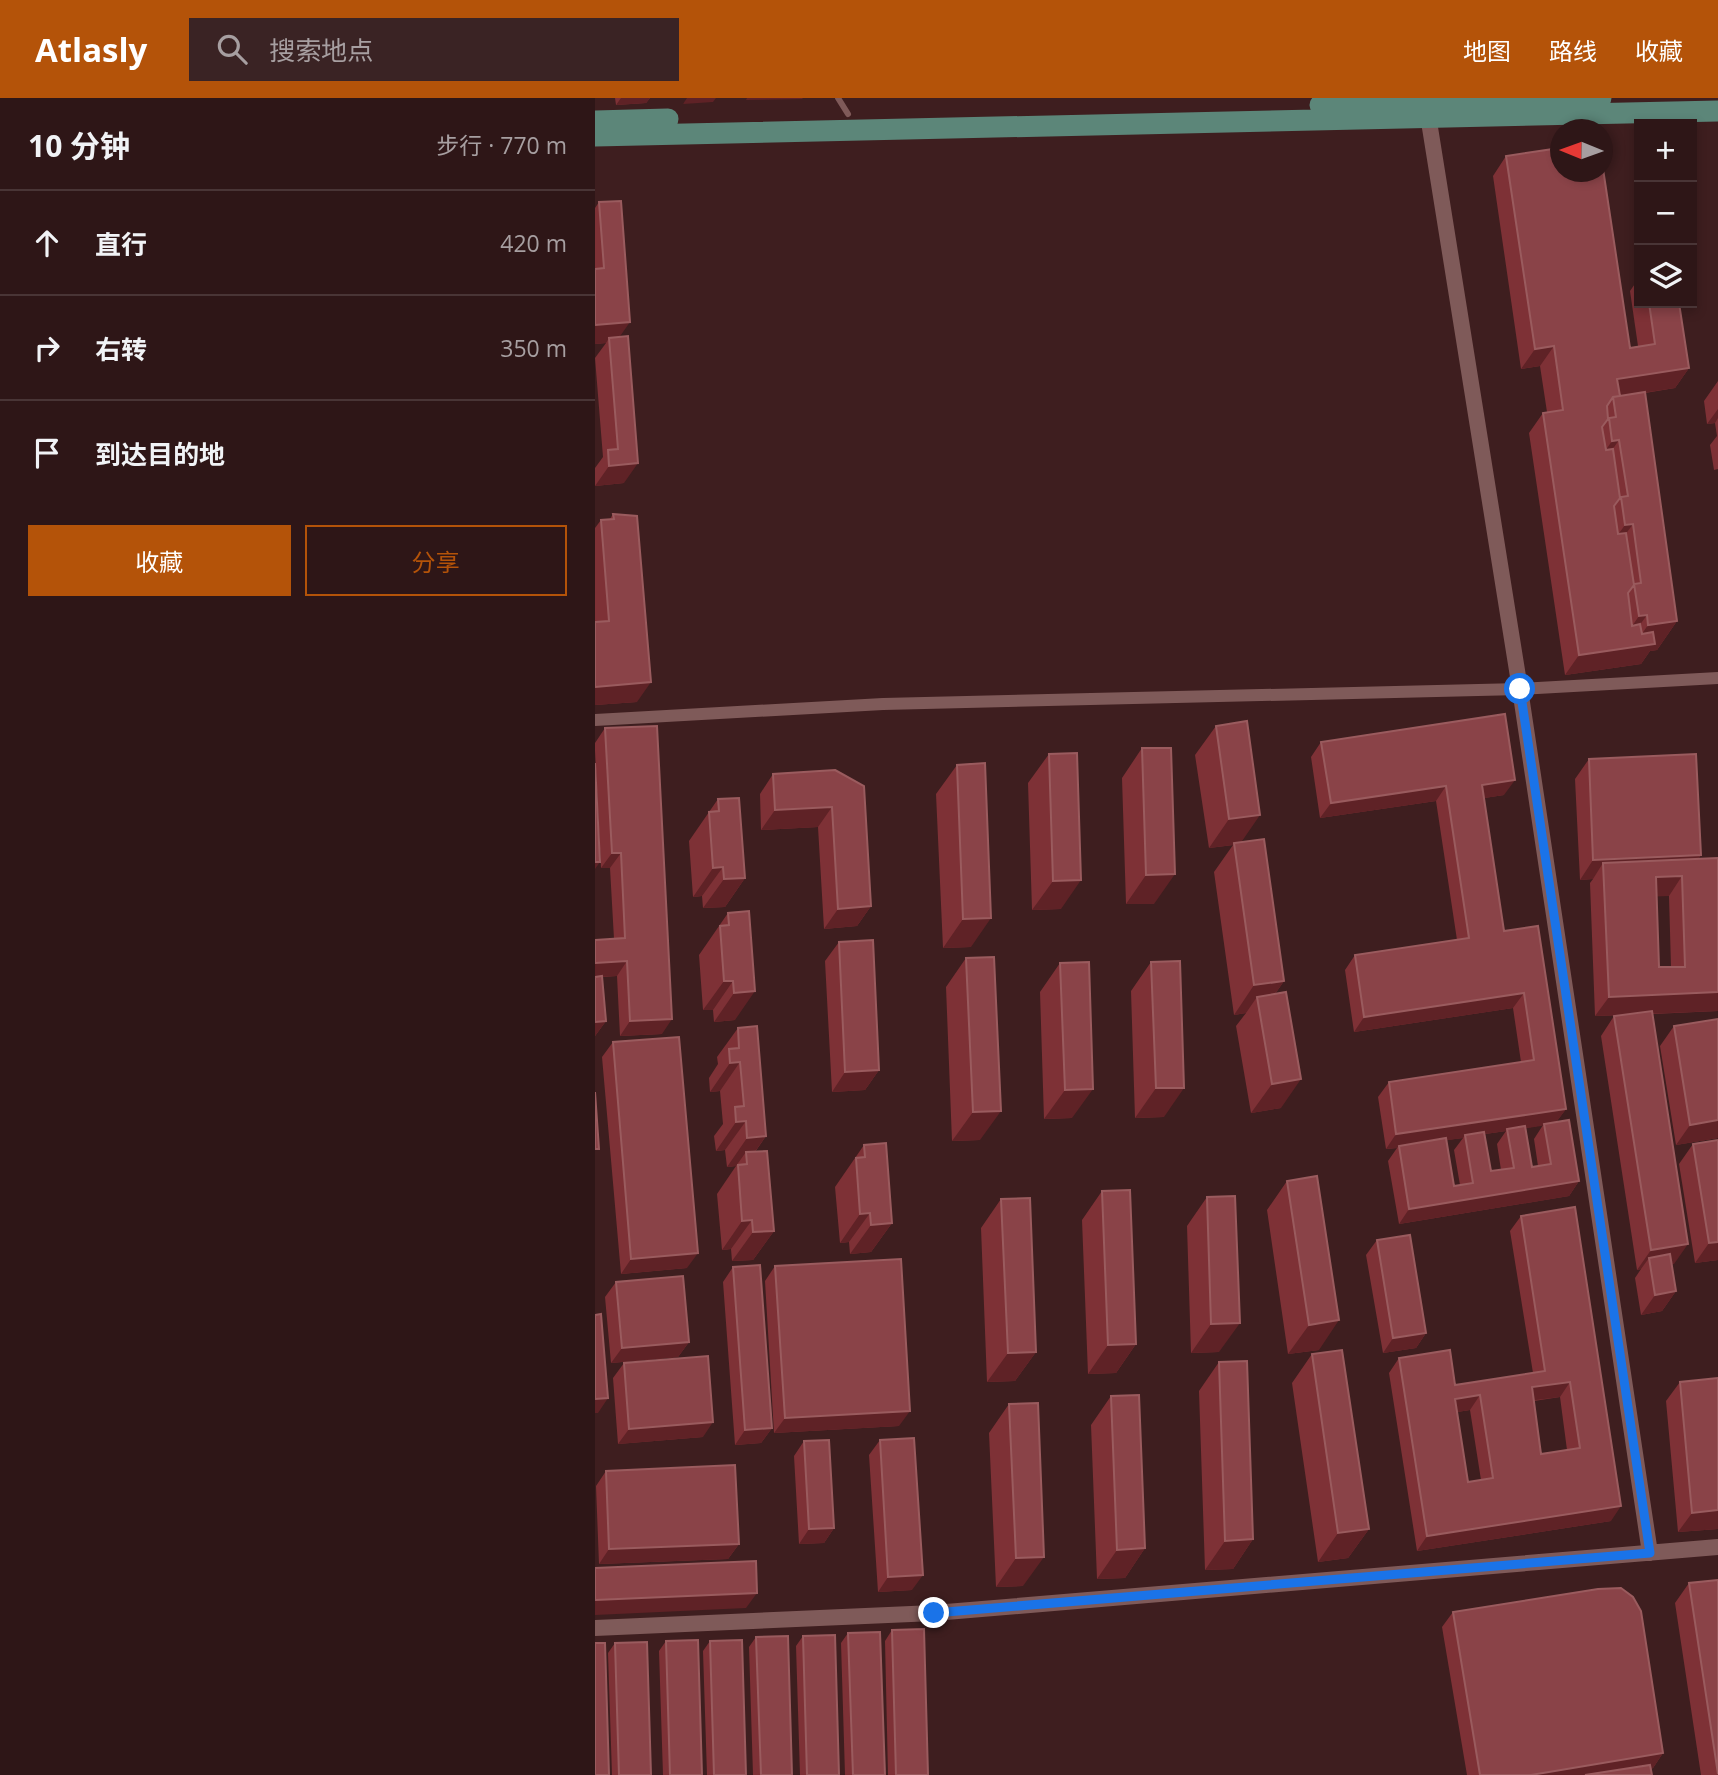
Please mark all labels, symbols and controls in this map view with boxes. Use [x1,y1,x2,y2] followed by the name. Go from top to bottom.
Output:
[189,18,679,81] search box
[35,27,147,72] text: Atlasly
[213,30,251,68] icon: search
[269,32,373,68] text: 搜索地点
[1463,34,1511,67] text: 地图
[1549,34,1597,67] text: 路线
[1635,34,1683,67] text: 收藏
[1550,119,1613,182] north arrow
[1634,119,1697,308] map controls
[1634,119,1697,182] button: +
[28,125,130,166] text: 10 分钟
[436,129,567,161] text: 步行 · 770 m
[1634,182,1697,245] button: −
[28,224,66,262] icon: ahead
[95,226,147,262] text: 直行
[500,227,567,259] text: 420 m
[1634,245,1697,308] button: layers
[28,329,66,367] icon: right
[95,331,147,367] text: 右转
[500,332,567,364] text: 350 m
[28,434,66,472] icon: arrive
[95,436,225,472] text: 到达目的地
[28,525,291,596] button: 收藏
[305,525,567,596] button: 分享
[1504,673,1535,704] route start
[918,1597,949,1628] route end

